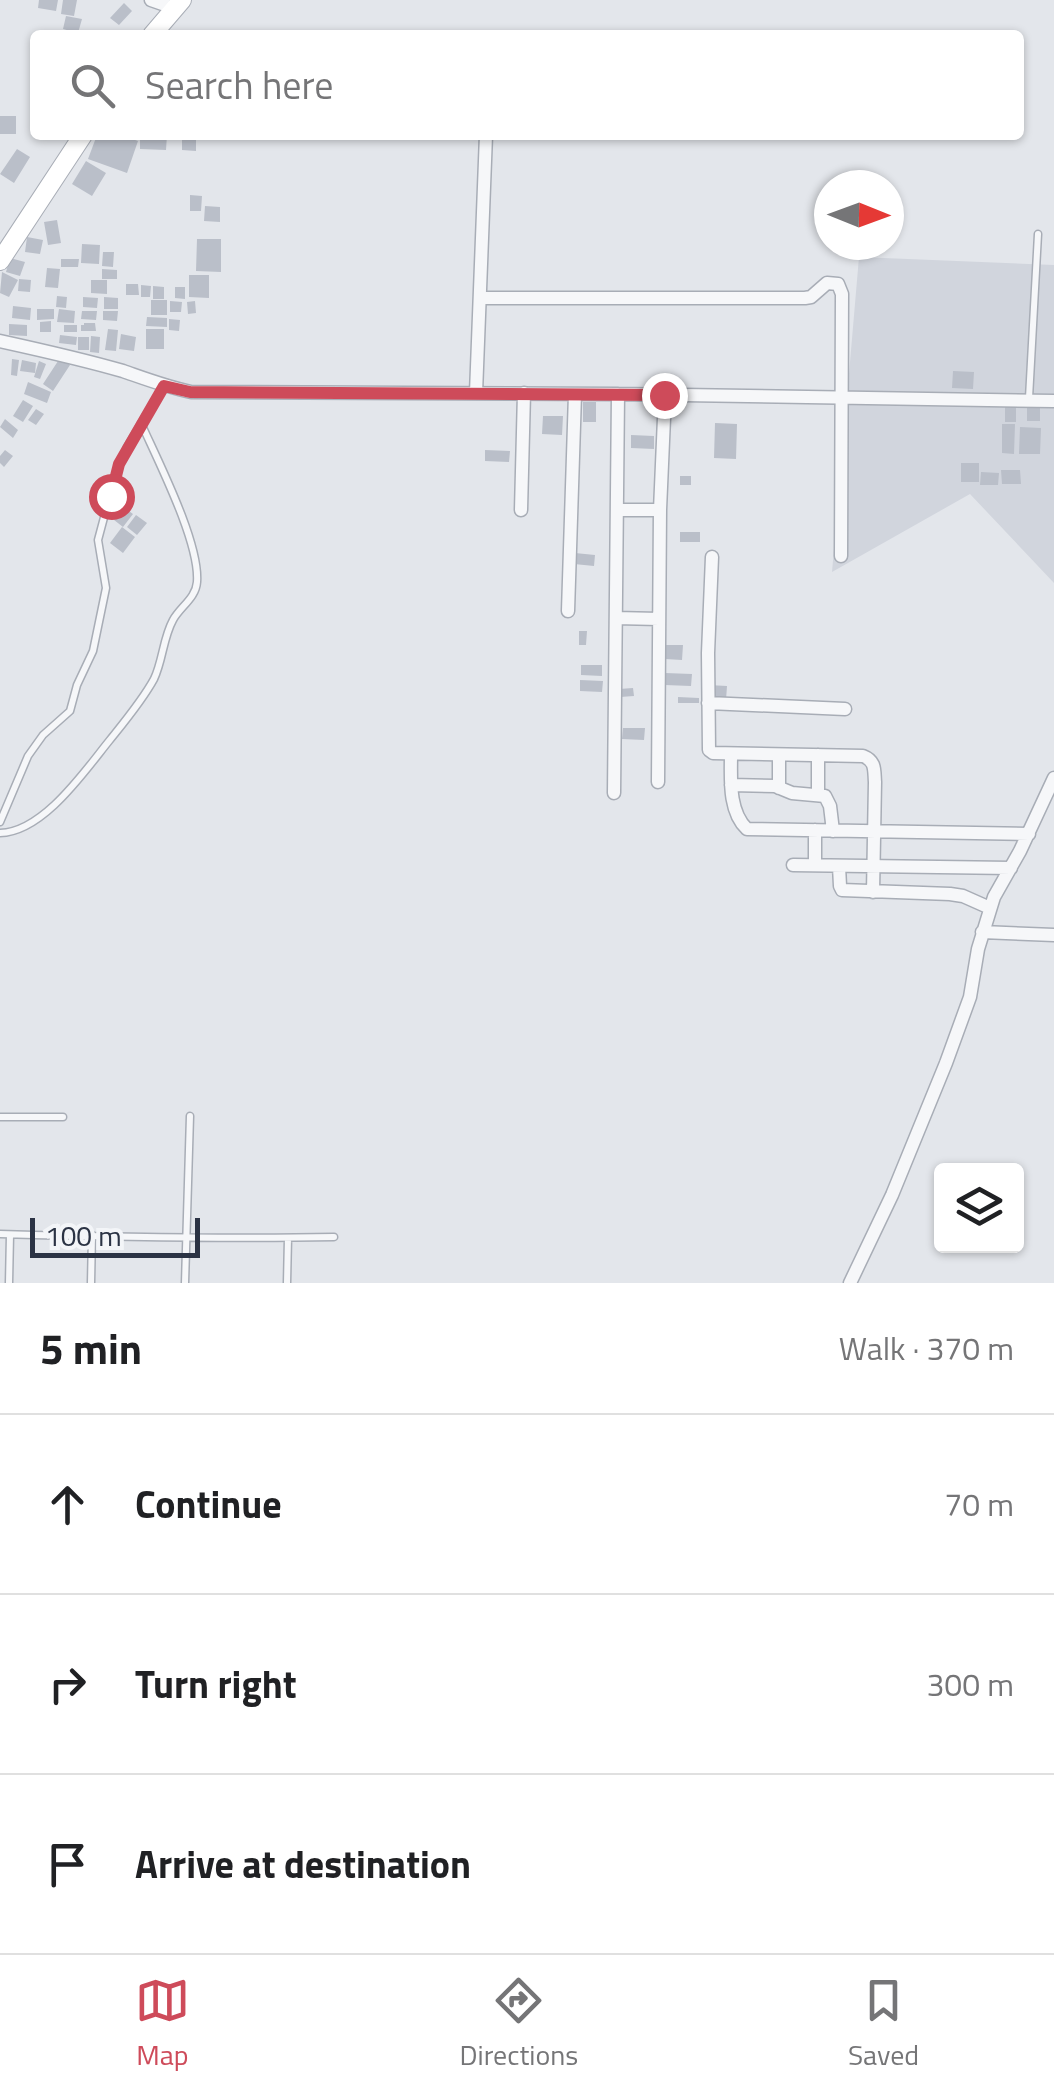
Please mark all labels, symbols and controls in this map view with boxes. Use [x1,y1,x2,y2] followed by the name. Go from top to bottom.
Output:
[30,30,1024,140] search box
[145,56,333,114] text: Search here
[65,58,120,113] icon: search
[814,170,904,260] north arrow
[642,373,688,419] route end
[89,474,135,520] route start
[934,1163,1024,1253] map controls
[934,1163,1024,1253] button: layers
[30,1213,200,1258] scale bar
[45,1214,122,1257] text: 100 m
[40,1316,142,1380] text: 5 min
[839,1324,1014,1372] text: Walk · 370 m
[135,1475,282,1533] text: Continue
[40,1477,95,1532] icon: ahead
[944,1480,1014,1528] text: 70 m
[135,1655,297,1713] text: Turn right
[40,1657,95,1712] icon: right
[926,1660,1014,1708] text: 300 m
[135,1835,471,1893] text: Arrive at destination
[40,1837,95,1892] icon: arrive
[135,1973,190,2076] tab: Map
[460,1973,578,2076] tab: Directions
[848,1973,919,2076] tab: Saved

